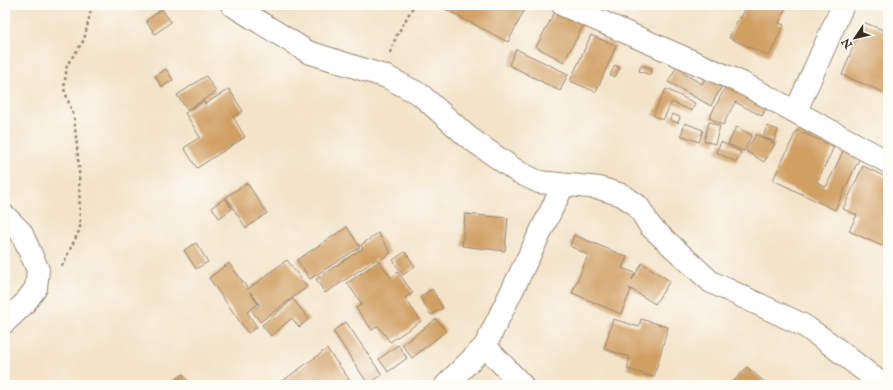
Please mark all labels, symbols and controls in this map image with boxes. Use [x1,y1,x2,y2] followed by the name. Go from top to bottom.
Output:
[835,18,875,58] north arrow
[839,35,857,52] text: N

